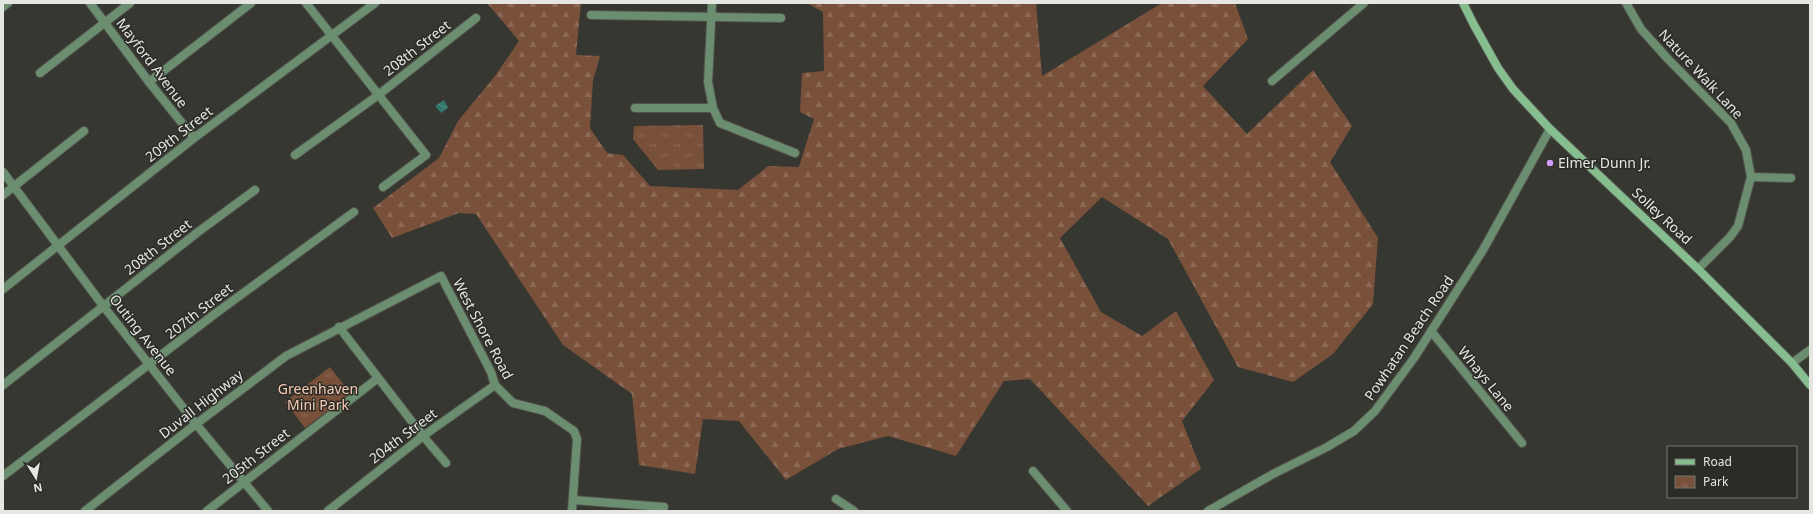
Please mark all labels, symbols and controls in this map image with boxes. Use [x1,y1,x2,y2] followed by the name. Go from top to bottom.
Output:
[112,14,193,112] street label: Mayford Avenue
[379,15,454,80] street label: 208th Street
[1655,25,1748,123] street label: Nature Walk Lane
[141,101,216,166] street label: 209th Street
[1558,153,1651,172] place label: Elmer Dunn Jr.
[1545,158,1555,168] marker: Elmer Dunn Jr.
[1628,183,1696,248] street label: Solley Road
[120,214,195,279] street label: 208th Street
[1360,272,1458,404] street label: Powhatan Beach Road
[449,275,518,382] street label: West Shore Road
[161,278,236,343] street label: 207th Street
[106,290,181,379] street label: Outing Avenue
[1454,342,1519,415] street label: Whays Lane
[155,364,247,442] street label: Duvall Highway
[278,379,358,414] park label: Greenhaven Mini Park
[365,404,441,467] street label: 204th Street
[218,423,293,488] street label: 205th Street
[1667,446,1797,498] legend
[1703,453,1732,470] text: Road
[16,458,56,498] north arrow
[1703,473,1729,490] text: Park
[32,480,44,497] text: N

